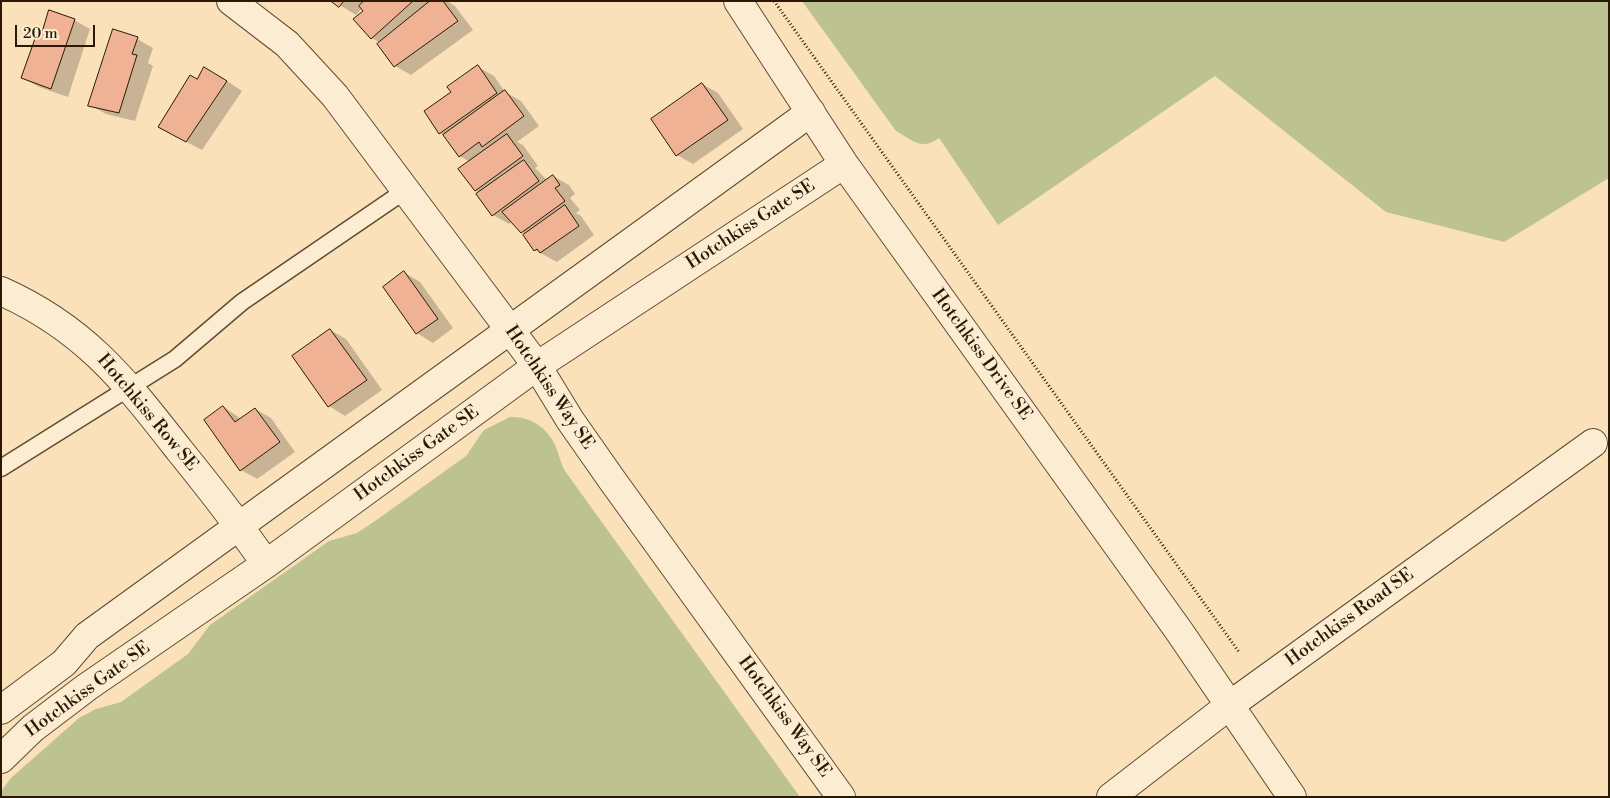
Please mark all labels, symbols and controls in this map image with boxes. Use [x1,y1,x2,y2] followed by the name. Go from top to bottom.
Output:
[18,15,98,47] scale bar
[23,24,58,43] text: 20 m
[683,175,819,275] street label: Hotchkiss Gate SE
[926,285,1036,425] street label: Hotchkiss Drive SE
[500,322,598,454] street label: Hotchkiss Way SE
[92,350,202,476] street label: Hotchkiss Row SE
[350,401,484,507] street label: Hotchkiss Gate SE
[1282,564,1418,672] street label: Hotchkiss Road SE
[21,637,155,743] street label: Hotchkiss Gate SE
[733,652,835,782] street label: Hotchkiss Way SE

